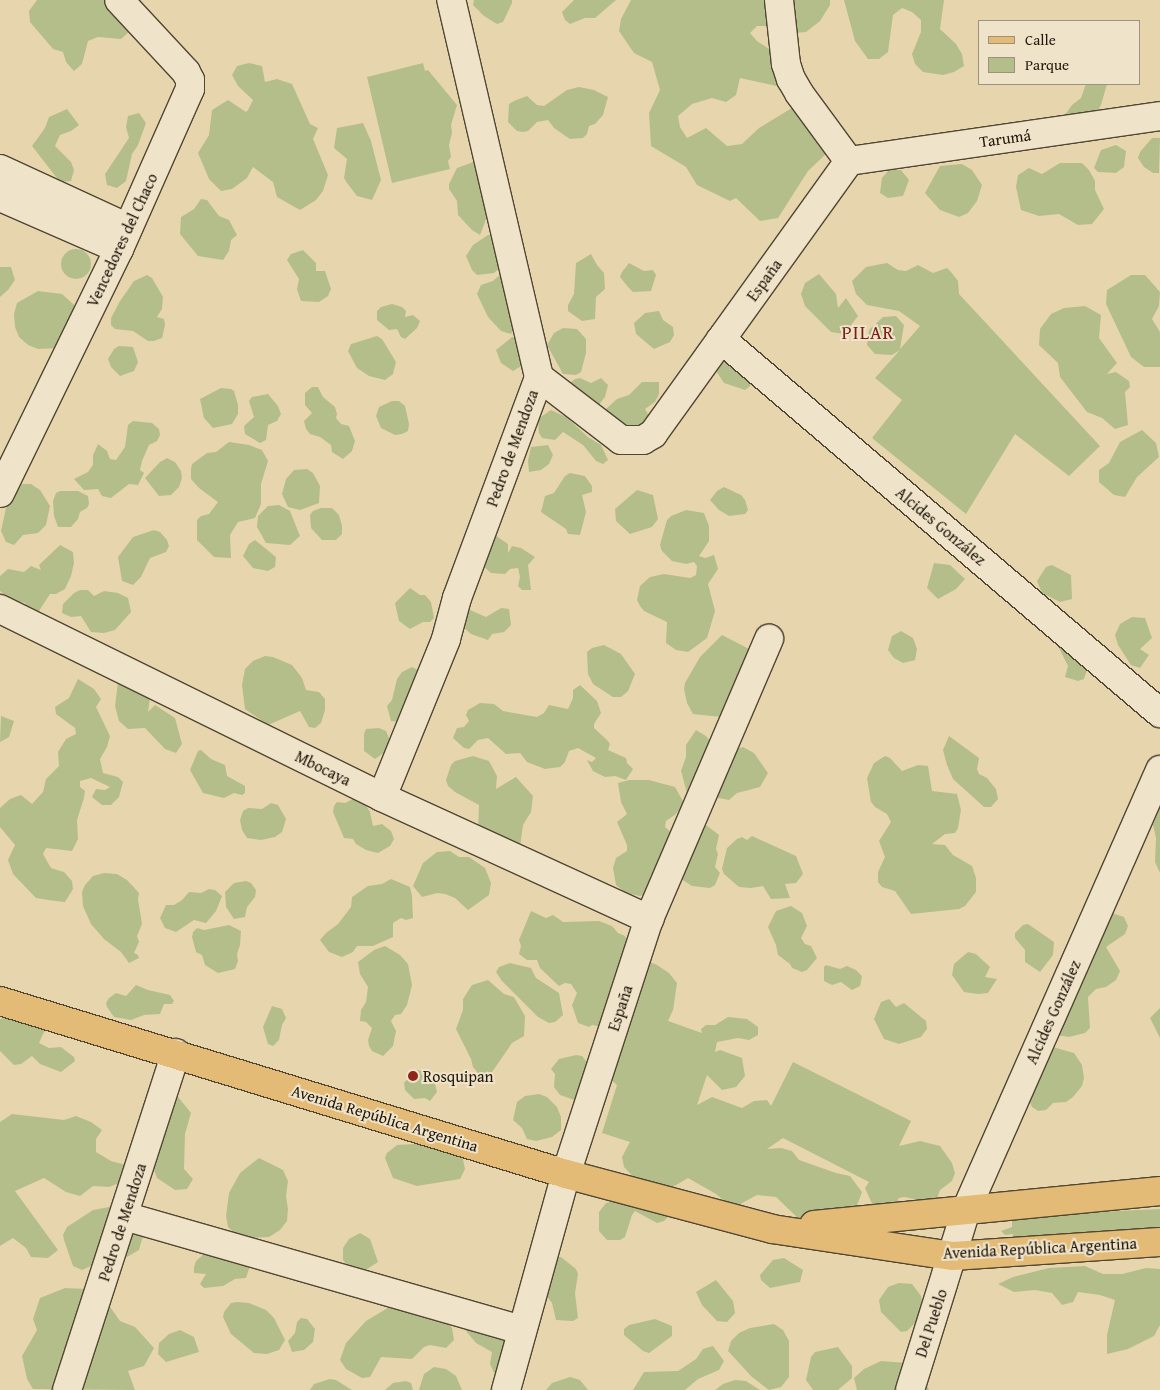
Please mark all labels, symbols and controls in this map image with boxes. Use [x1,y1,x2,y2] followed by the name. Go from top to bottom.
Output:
[978,20,1140,85] legend
[1025,29,1056,50] text: Calle
[1025,54,1069,75] text: Parque
[978,125,1032,151] street label: Tarumá
[83,170,161,310] street label: Vencedores del Chaco
[742,255,786,305] street label: España
[841,322,895,344] district label: PILAR
[482,387,542,509] street label: Pedro de Mendoza
[892,483,990,569] street label: Alcides González
[292,746,354,790] street label: Mbocaya
[1021,957,1085,1067] street label: Alcides González
[604,983,636,1033] street label: España
[423,1066,493,1086] place label: Rosquipan
[407,1070,419,1082] marker: Rosquipan
[289,1080,481,1156] street label: Avenida República Argentina
[94,1160,150,1284] street label: Pedro de Mendoza
[943,1233,1137,1263] street label: Avenida República Argentina
[911,1286,951,1360] street label: Del Pueblo

